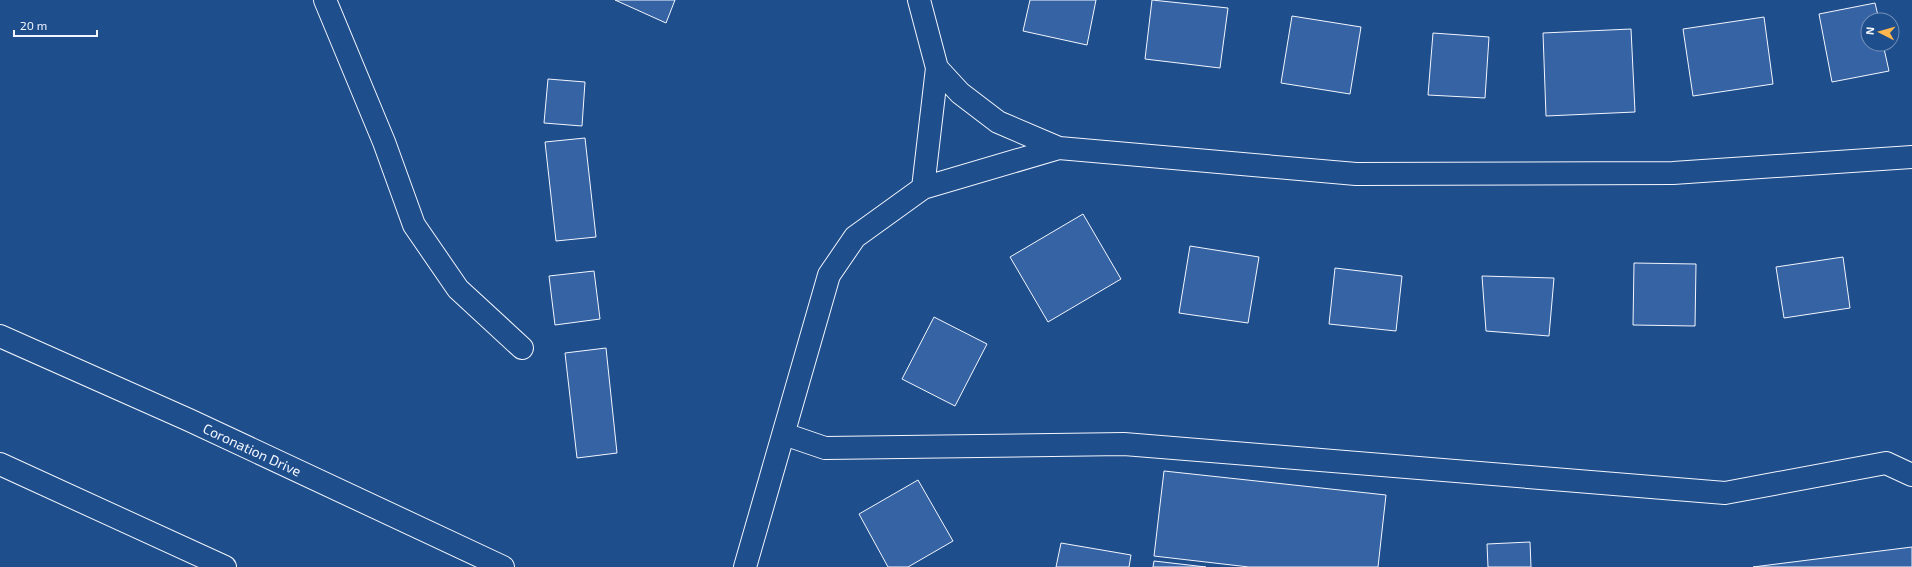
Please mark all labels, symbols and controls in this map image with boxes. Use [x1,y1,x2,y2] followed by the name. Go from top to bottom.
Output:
[14,12,97,38] scale bar
[1860,12,1900,52] north arrow
[20,18,47,32] text: 20 m
[1863,26,1876,36] text: N
[200,419,304,480] street label: Coronation Drive

